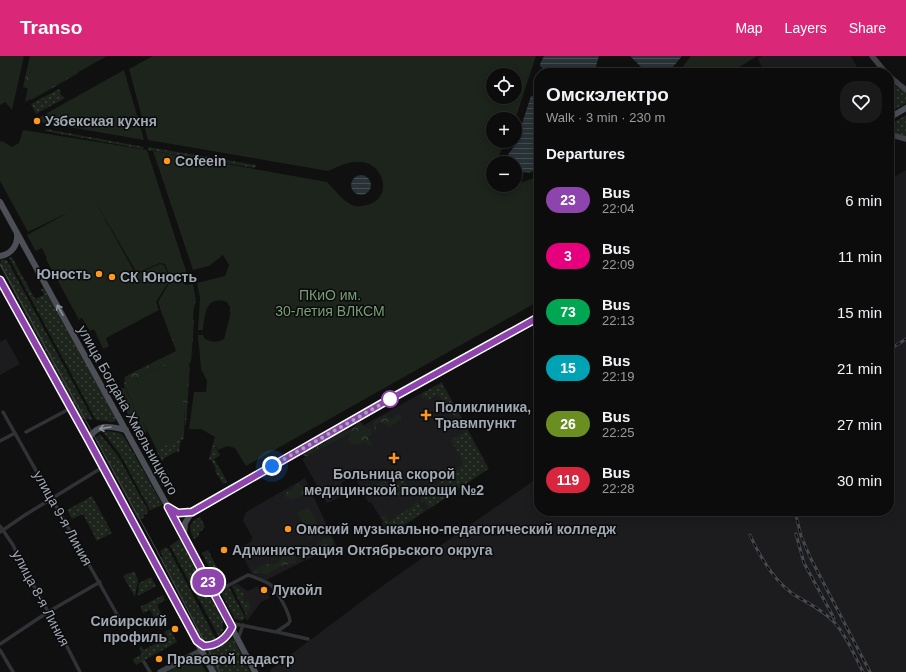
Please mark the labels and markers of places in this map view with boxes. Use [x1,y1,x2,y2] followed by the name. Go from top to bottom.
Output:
[45,113,157,129] place label: Узбекская кухня
[32,116,42,126] marker: Узбекская кухня
[175,153,226,169] place label: Cofeein
[162,156,172,166] marker: Cofeein
[36,266,91,282] place label: Юность
[94,269,104,279] marker: Юность
[120,269,197,285] place label: СК Юность
[107,272,117,282] marker: СК Юность
[381,390,399,408] unlabelled marker
[435,399,531,431] place label: Поликлиника, Травмпункт
[420,409,432,421] marker: Поликлиника, Травмпункт
[388,452,400,464] marker: Больница скорой медицинской помощи №2
[304,466,484,498] place label: Больница скорой медицинской помощи №2
[296,521,617,537] place label: Омский музыкально-педагогический колледж
[283,524,293,534] marker: Омский музыкально-педагогический колледж
[232,542,493,558] place label: Администрация Октябрьского округа
[219,545,229,555] marker: Администрация Октябрьского округа
[272,582,322,598] place label: Лукойл
[259,585,269,595] marker: Лукойл
[90,613,167,645] place label: Сибирский профиль
[170,624,180,634] marker: Сибирский профиль
[167,651,295,667] place label: Правовой кадастр
[154,654,164,664] marker: Правовой кадастр

